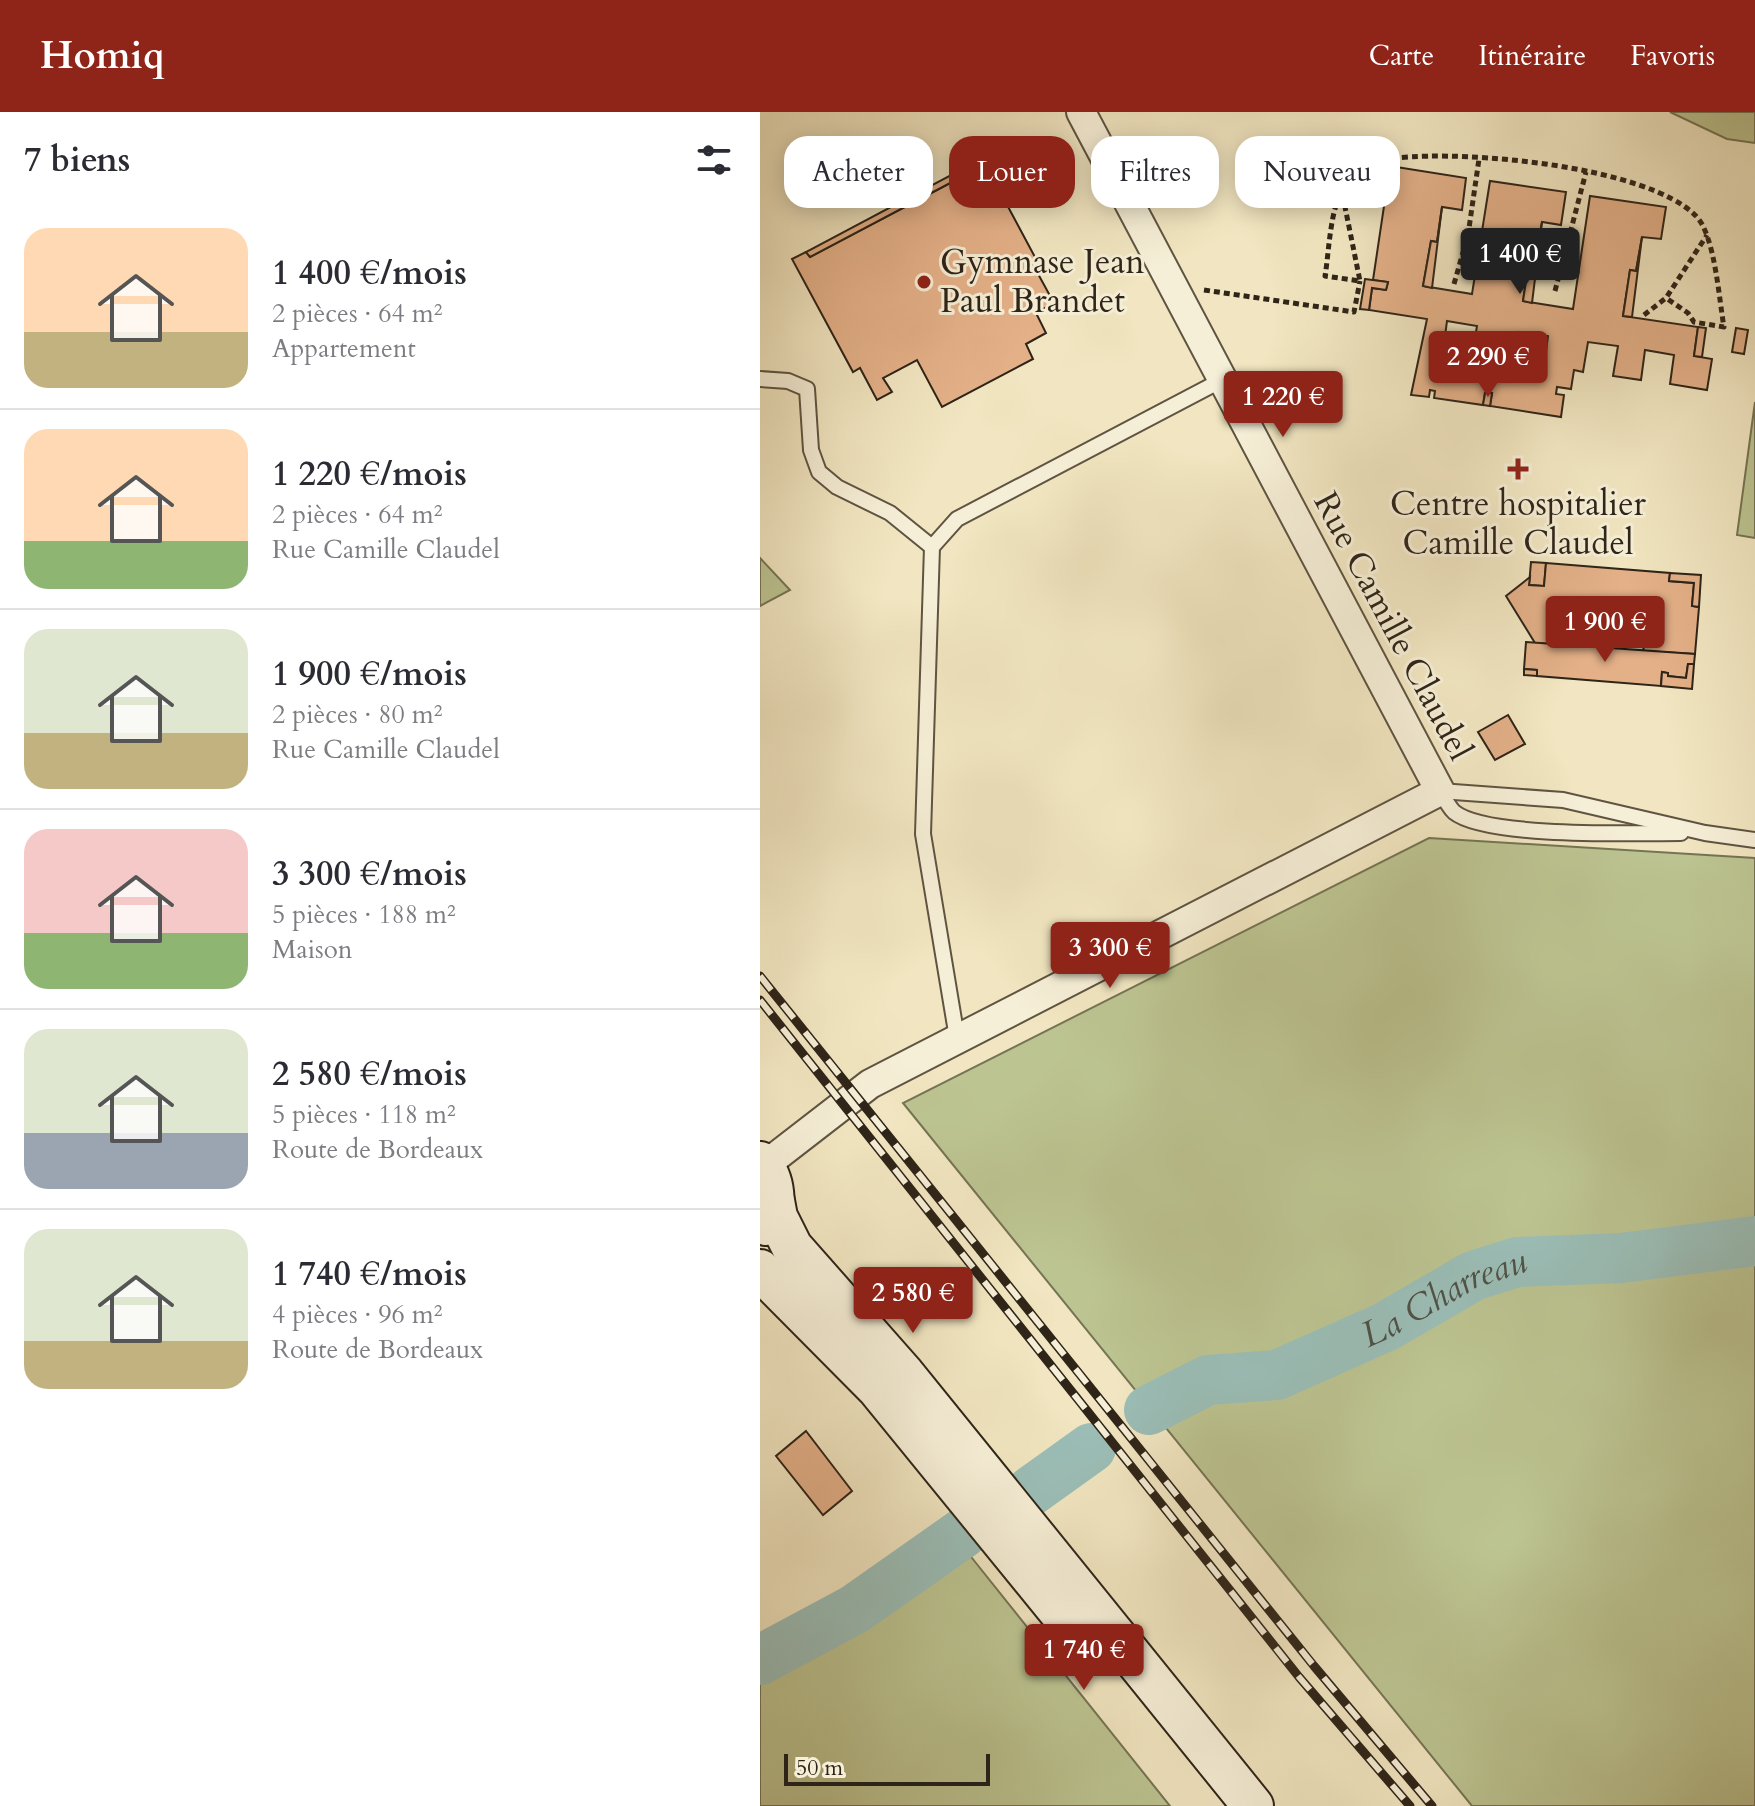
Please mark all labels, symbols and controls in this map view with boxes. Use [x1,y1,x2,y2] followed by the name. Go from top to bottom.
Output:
[40,30,164,82] text: Homiq
[1369,37,1434,75] text: Carte
[1478,37,1586,75] text: Itinéraire
[1630,37,1715,75] text: Favoris
[784,136,933,208] chip: Acheter
[949,136,1075,208] chip: Louer
[1091,136,1219,208] chip: Filtres
[1235,136,1400,208] chip: Nouveau
[24,137,130,183] text: 7 biens
[692,138,736,182] icon: filters
[1446,228,1594,296] pin: 1 400 €
[1479,236,1561,271] text: 1 400 €
[940,239,1145,324] place label: Gymnase Jean Paul Brandet
[272,250,467,296] text: 1 400 €/mois
[88,260,184,356] icon: home
[915,273,933,291] marker: Gymnase Jean Paul Brandet
[272,296,443,331] text: 2 pièces · 64 m²
[272,331,416,366] text: Appartement
[1414,331,1562,399] pin: 2 290 €
[1447,339,1529,374] text: 2 290 €
[1209,371,1357,439] pin: 1 220 €
[1242,379,1324,414] text: 1 220 €
[272,451,467,497] text: 1 220 €/mois
[1507,458,1529,480] marker: Centre hospitalier Camille Claudel
[88,461,184,557] icon: home
[1390,481,1647,566] place label: Centre hospitalier Camille Claudel
[1303,484,1483,769] street label: Rue Camille Claudel
[272,497,443,532] text: 2 pièces · 64 m²
[272,532,500,567] text: Rue Camille Claudel
[1531,596,1679,664] pin: 1 900 €
[1564,604,1646,639] text: 1 900 €
[272,651,467,697] text: 1 900 €/mois
[88,661,184,757] icon: home
[272,697,443,732] text: 2 pièces · 80 m²
[272,732,500,767] text: Rue Camille Claudel
[272,851,467,897] text: 3 300 €/mois
[88,861,184,957] icon: home
[272,897,456,932] text: 5 pièces · 188 m²
[1036,922,1184,990] pin: 3 300 €
[1069,930,1151,965] text: 3 300 €
[272,932,353,967] text: Maison
[272,1051,467,1097] text: 2 580 €/mois
[88,1061,184,1157] icon: home
[272,1097,456,1132] text: 5 pièces · 118 m²
[272,1132,483,1167] text: Route de Bordeaux
[1353,1236,1533,1359] water label: La Charreau
[272,1251,467,1297] text: 1 740 €/mois
[88,1261,184,1357] icon: home
[839,1267,987,1335] pin: 2 580 €
[872,1275,954,1310] text: 2 580 €
[272,1297,443,1332] text: 4 pièces · 96 m²
[272,1332,483,1367] text: Route de Bordeaux
[1010,1624,1158,1692] pin: 1 740 €
[1043,1632,1125,1667] text: 1 740 €
[784,1750,990,1786] scale bar
[796,1753,843,1783] text: 50 m

